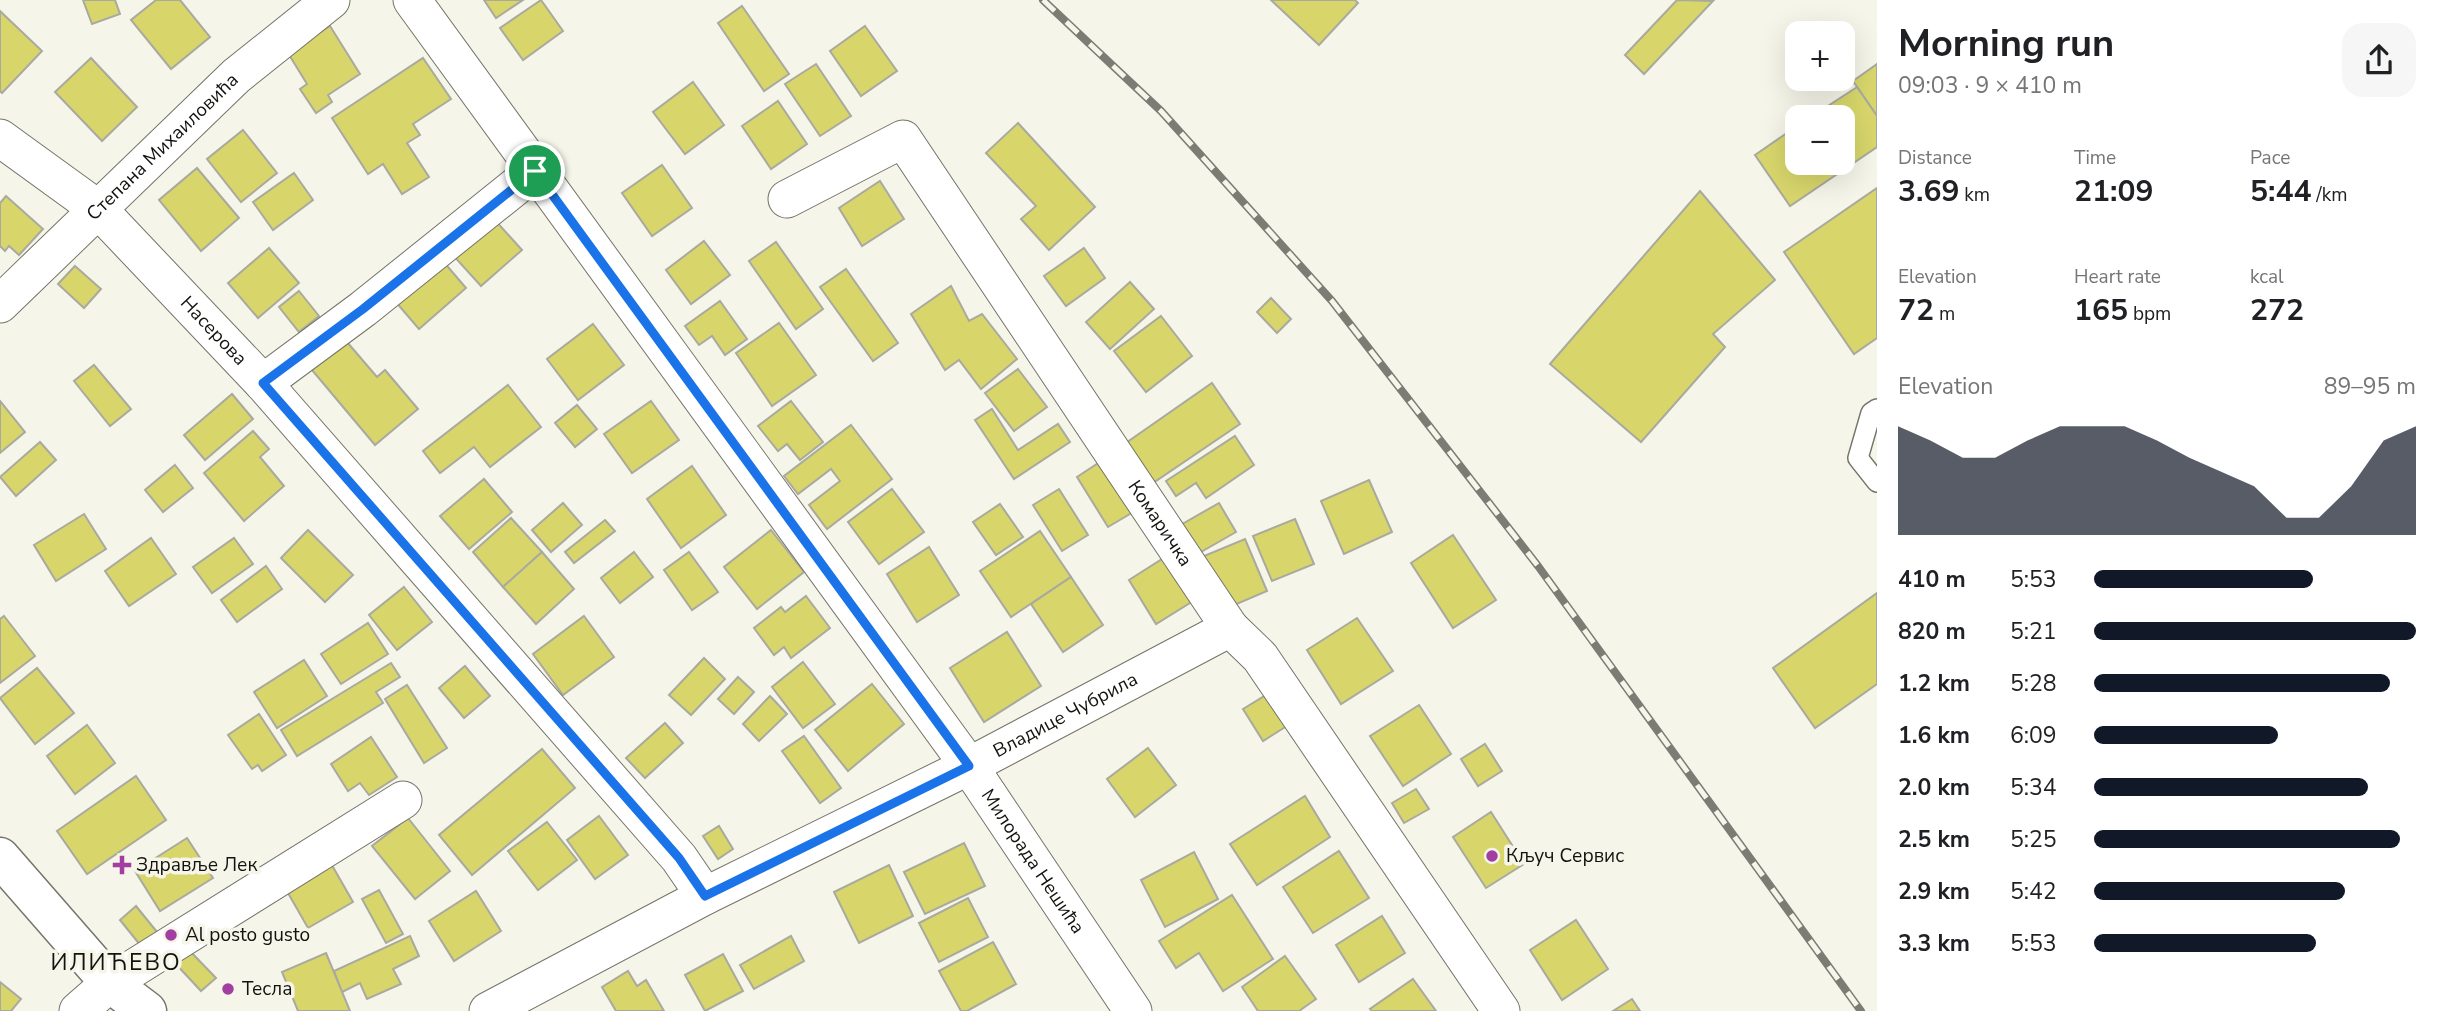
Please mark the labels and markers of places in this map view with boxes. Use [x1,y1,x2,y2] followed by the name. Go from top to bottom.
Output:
[505,141,565,201] pin
[1506,843,1624,869] place label: Кључ Сервис
[1484,848,1500,864] marker: Кључ Сервис
[136,852,257,878] place label: Здравље Лек
[114,857,130,873] marker: Здравље Лек
[185,922,310,948] place label: Al posto gusto
[163,927,179,943] marker: Al posto gusto
[242,976,292,1002] place label: Тесла
[220,981,236,997] marker: Тесла

